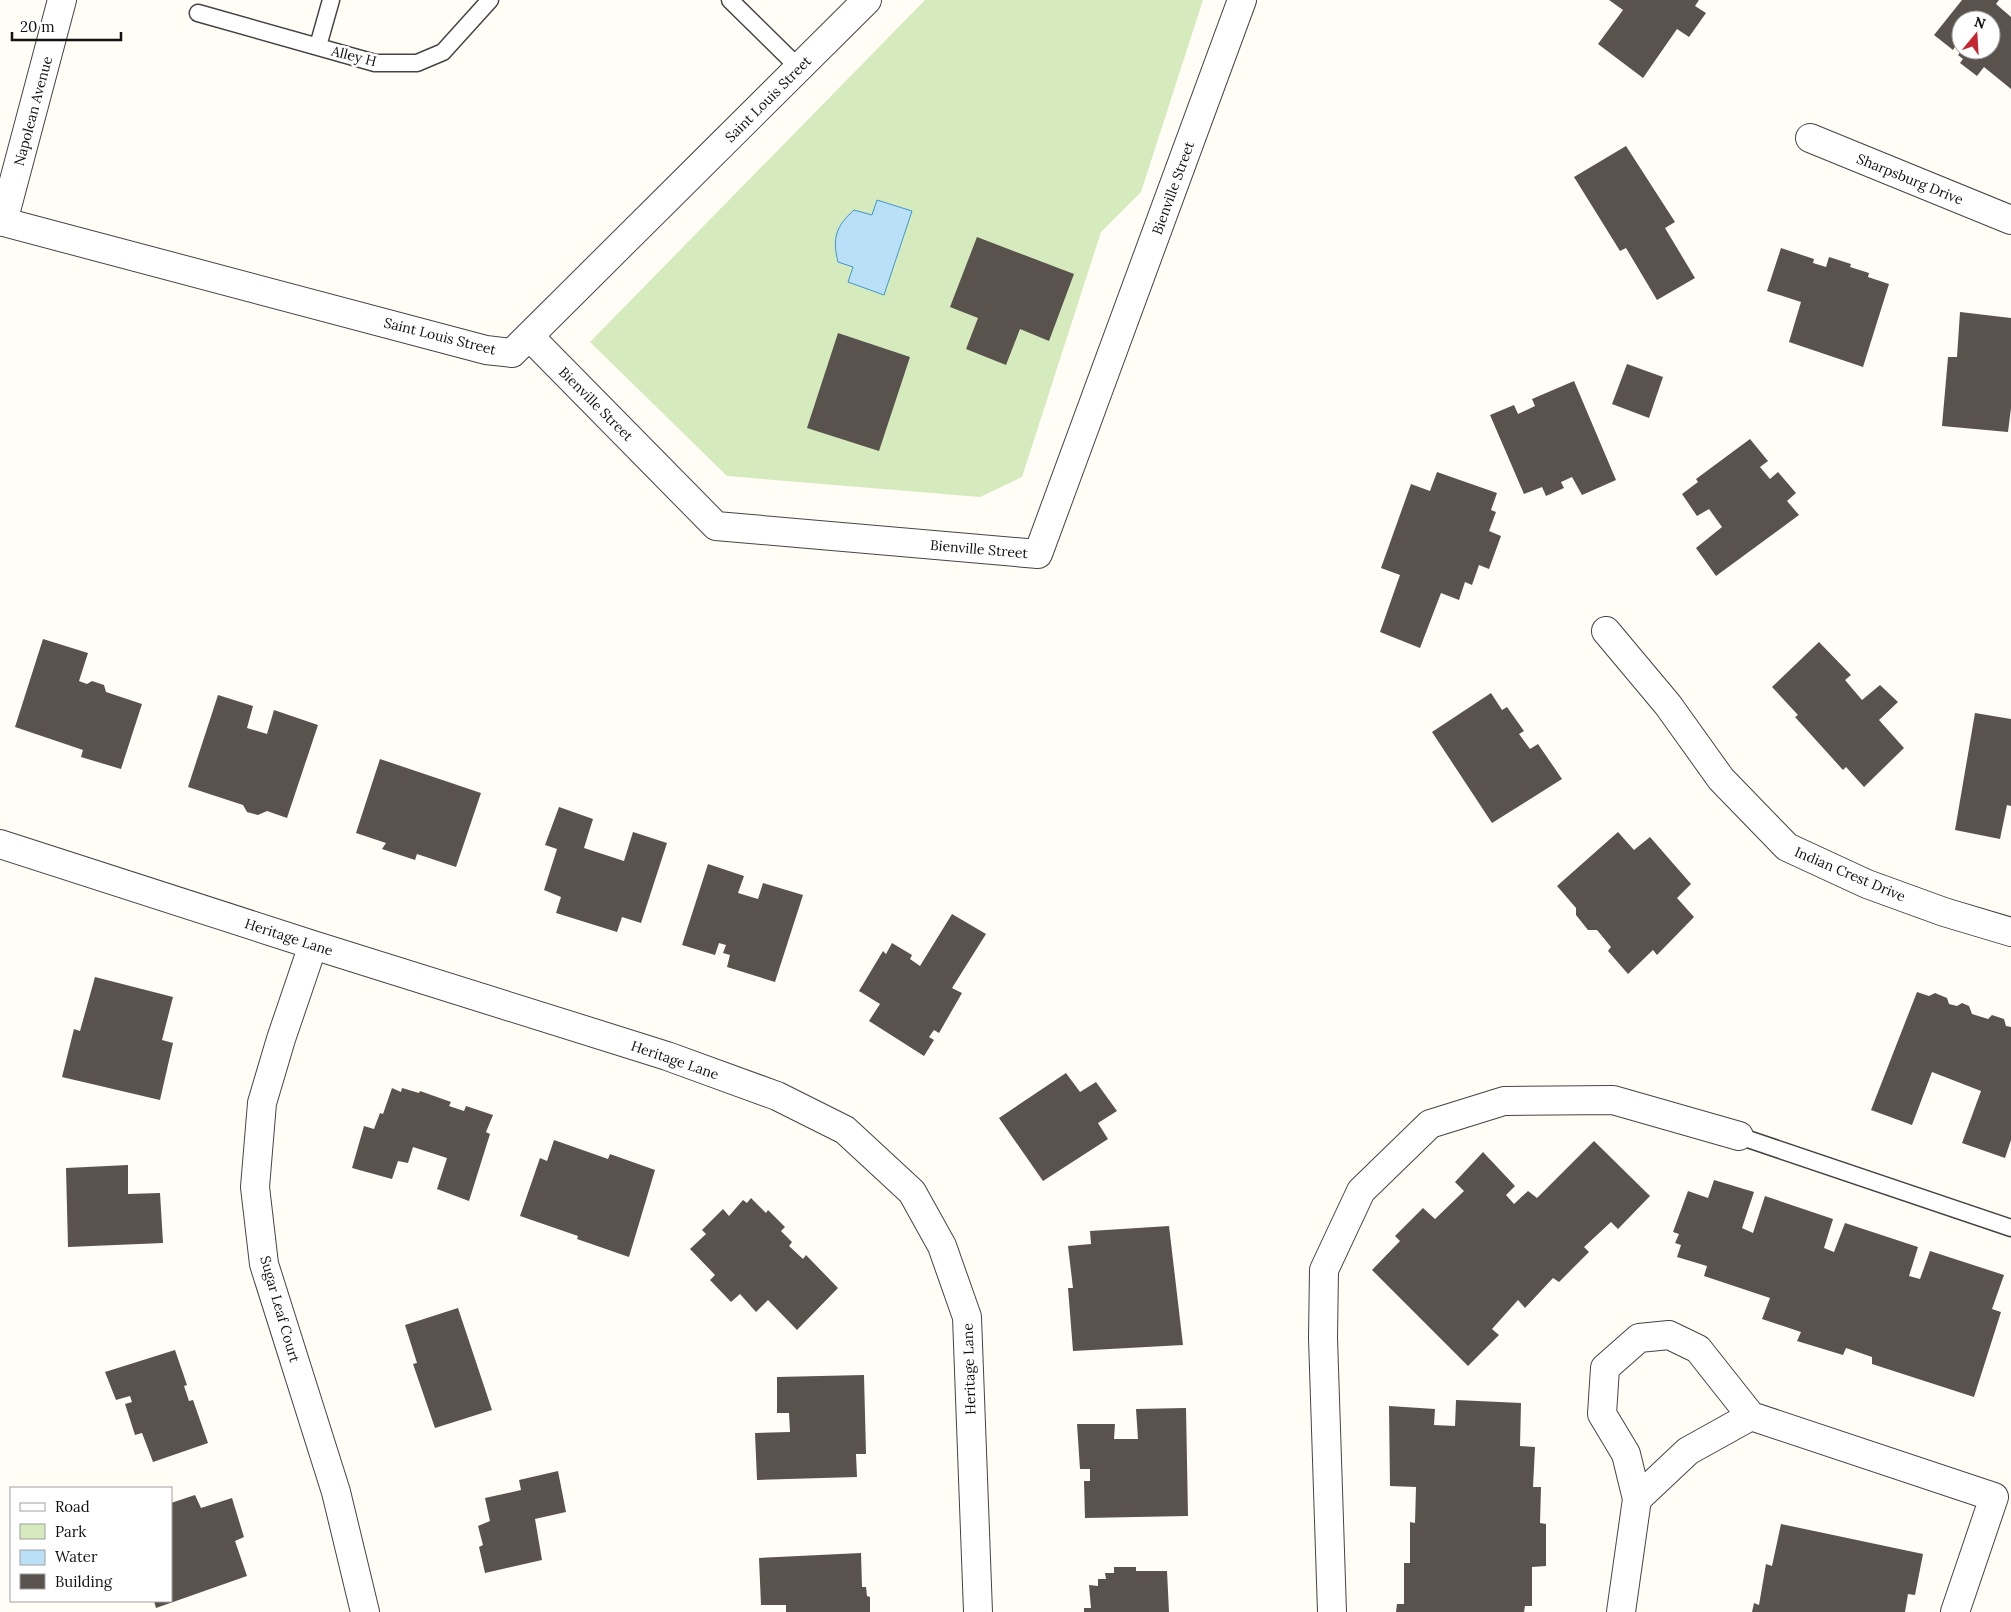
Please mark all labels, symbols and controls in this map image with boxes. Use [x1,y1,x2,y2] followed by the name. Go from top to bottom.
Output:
[12,10,121,42] scale bar
[1951,10,2001,60] north arrow
[1972,12,1988,33] text: N
[20,17,55,36] text: 20 m
[329,41,379,70] street label: Alley H
[721,52,815,146] street label: Saint Louis Street
[10,54,56,168] street label: Napolean Avenue
[1148,138,1198,237] street label: Bienville Street
[1854,149,1966,209] street label: Sharpsburg Drive
[382,313,499,359] street label: Saint Louis Street
[555,363,637,445] street label: Bienville Street
[929,536,1029,562] street label: Bienville Street
[1792,843,1909,906] street label: Indian Crest Drive
[243,914,336,960] street label: Heritage Lane
[629,1037,722,1084] street label: Heritage Lane
[256,1254,304,1365] street label: Sugar Leaf Court
[958,1322,980,1415] street label: Heritage Lane
[10,1487,172,1602] legend
[55,1497,90,1516] text: Road
[55,1522,86,1541] text: Park
[55,1547,98,1566] text: Water
[55,1572,113,1591] text: Building

